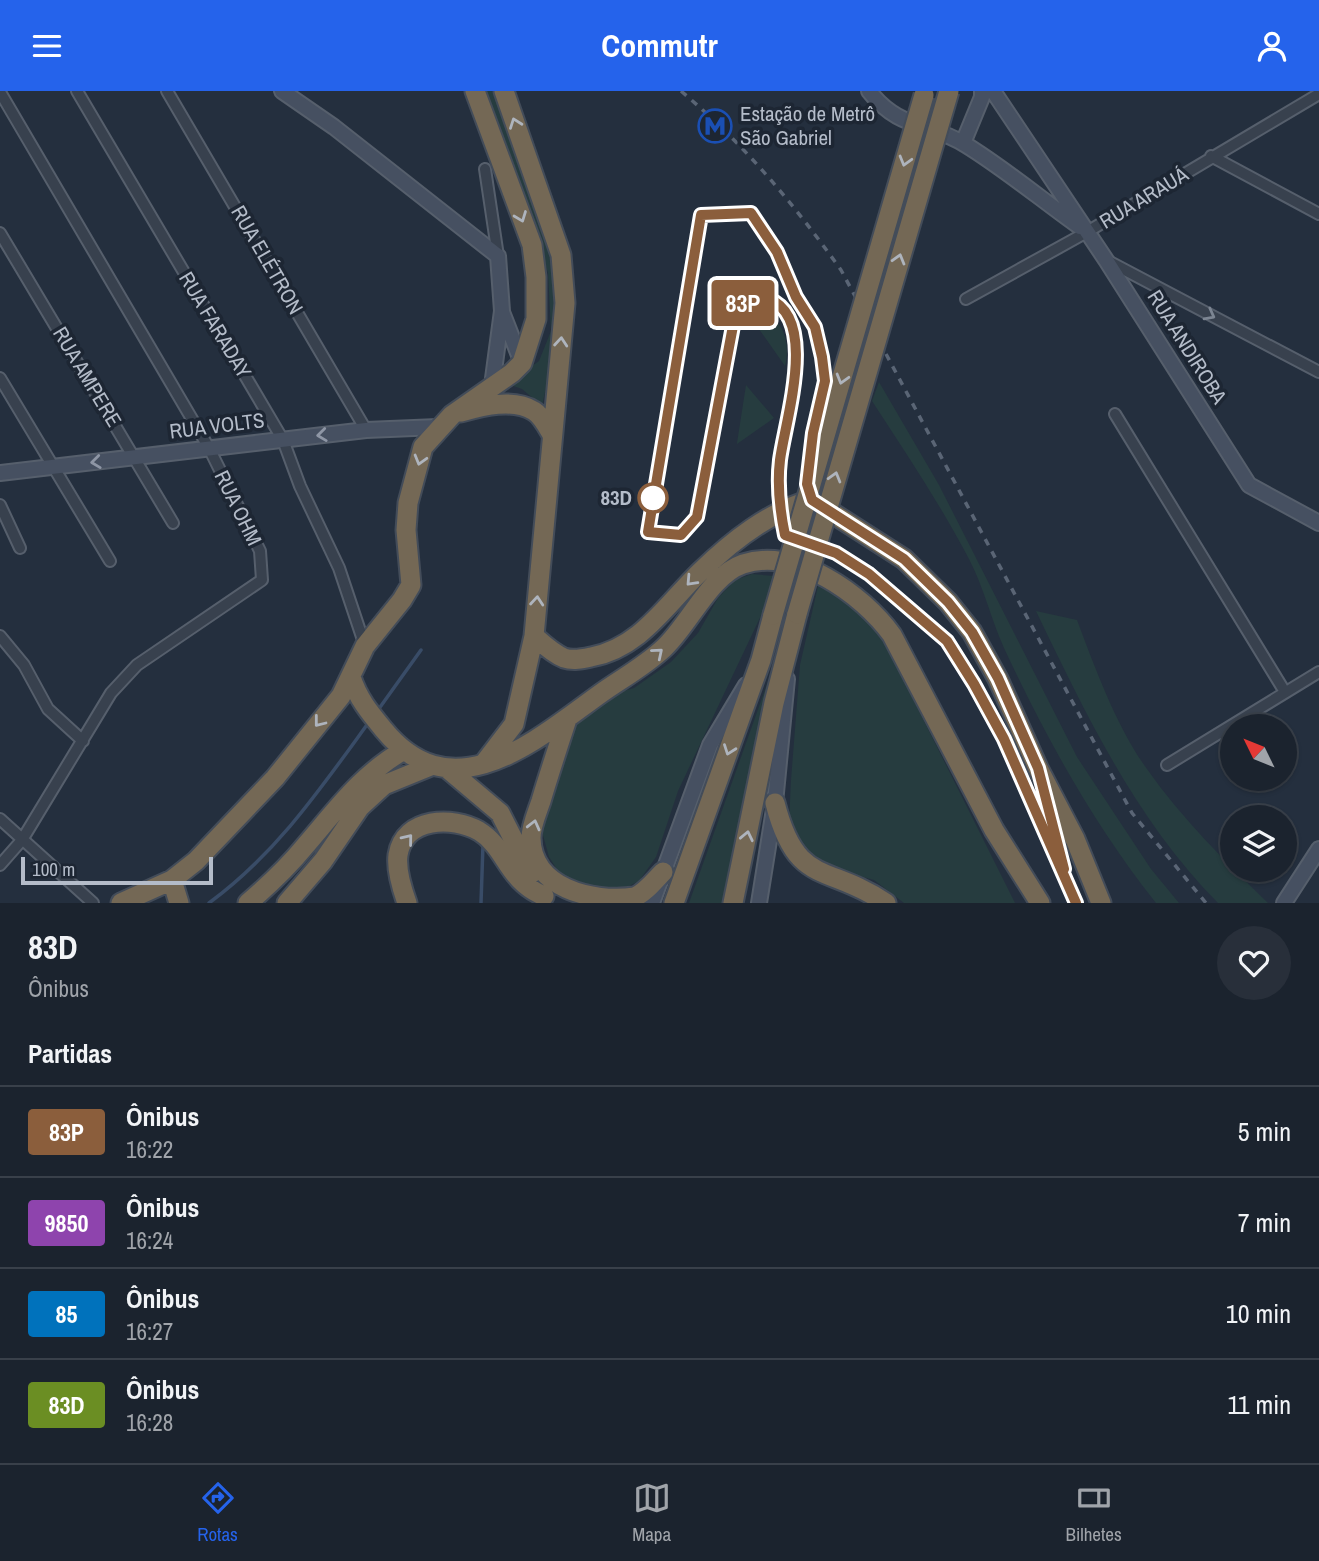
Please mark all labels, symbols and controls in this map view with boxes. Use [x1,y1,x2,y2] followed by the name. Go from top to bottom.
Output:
[601,24,718,67] text: Commutr
[28,27,66,65] icon: menu
[1253,27,1291,65] icon: person
[740,99,875,152] place label: Estação de Metrô São Gabriel
[696,107,734,145] metro station icon: Estação de Metrô São Gabriel
[510,117,524,129] one-way arrow
[899,154,913,166] one-way arrow
[1094,159,1194,235] street label: RUA ARAUÁ
[224,200,310,320] street label: RUA ELÉTRON
[513,211,527,223] one-way arrow
[891,253,906,265] one-way arrow
[172,266,259,384] street label: RUA FARADAY
[703,280,783,326] line badge: 83P
[1141,284,1234,410] street label: RUA ANDIROBA
[725,287,761,319] text: 83P
[1203,306,1215,320] one-way arrow
[46,321,129,432] street label: RUA AMPERE
[554,337,569,348] one-way arrow
[835,373,850,385] one-way arrow
[168,405,266,446] street label: RUA VOLTS
[316,428,327,443] one-way arrow
[90,454,101,469] one-way arrow
[413,454,428,466] one-way arrow
[208,465,269,550] street label: RUA OHM
[827,471,842,483] one-way arrow
[600,483,632,512] place label: 83D
[638,483,668,513] marker: 83D
[687,573,699,586] one-way arrow
[529,596,544,607] one-way arrow
[649,649,662,661] one-way arrow
[1220,714,1297,791] north arrow
[1220,714,1297,882] map controls
[315,715,328,727] one-way arrow
[723,743,737,755] one-way arrow
[1220,805,1297,882] button: layers
[526,820,540,832] one-way arrow
[738,830,753,842] one-way arrow
[399,835,412,847] one-way arrow
[21,854,214,886] scale bar
[32,856,75,882] text: 100 m
[28,925,78,969] text: 83D
[1217,926,1291,1000] button: heart
[28,973,89,1004] text: Ônibus
[28,1036,112,1071] text: Partidas
[126,1099,199,1134] text: Ônibus
[1238,1114,1291,1149] text: 5 min
[49,1116,84,1148] text: 83P
[126,1134,173,1165] text: 16:22
[126,1190,199,1225] text: Ônibus
[1238,1205,1291,1240] text: 7 min
[45,1207,88,1239] text: 9850
[126,1225,173,1256] text: 16:24
[126,1281,199,1316] text: Ônibus
[1226,1296,1291,1331] text: 10 min
[56,1298,77,1330] text: 85
[126,1316,173,1347] text: 16:27
[126,1372,199,1407] text: Ônibus
[1227,1387,1291,1422] text: 11 min
[48,1389,85,1421] text: 83D
[126,1407,173,1438] text: 16:28
[197,1479,238,1547] tab: Rotas
[632,1479,671,1547] tab: Mapa
[1066,1479,1122,1547] tab: Bilhetes

